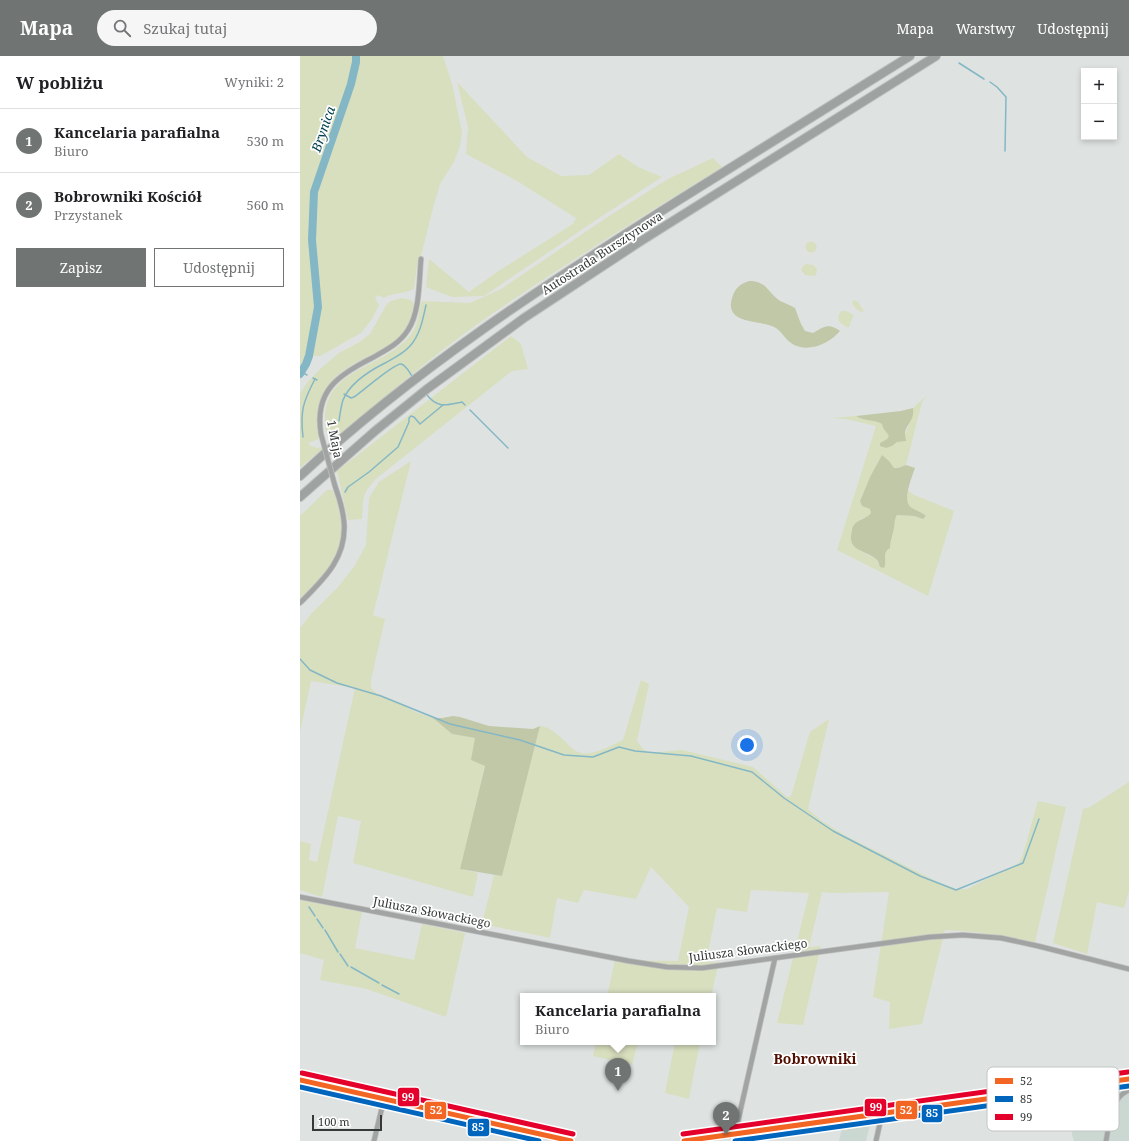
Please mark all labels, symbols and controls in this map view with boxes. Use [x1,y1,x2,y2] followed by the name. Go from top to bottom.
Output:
[97,10,377,46] search box
[20,15,73,41] text: Mapa
[111,17,133,39] icon: search
[143,18,227,38] text: Szukaj tutaj
[896,19,934,38] text: Mapa
[956,19,1015,38] text: Warstwy
[1037,19,1109,38] text: Udostępnij
[1081,68,1117,140] map controls
[1081,68,1117,104] button: +
[16,71,103,94] text: W pobliżu
[224,73,284,91] text: Wyniki: 2
[307,103,339,155] water label: Brynica
[1081,104,1117,140] button: −
[54,122,220,142] text: Kancelaria parafialna
[25,132,33,150] text: 1
[247,132,284,150] text: 530 m
[54,142,89,160] text: Biuro
[54,186,202,206] text: Bobrowniki Kościół
[25,196,33,214] text: 2
[247,196,284,214] text: 560 m
[54,206,123,224] text: Przystanek
[538,207,666,299] street label: Autostrada Bursztynowa
[16,248,146,287] button: Zapisz
[154,248,284,287] button: Udostępnij
[323,419,347,460] street label: 1 Maja
[737,735,757,755] your location
[371,892,492,932] street label: Juliusza Słowackiego
[687,934,808,966] street label: Juliusza Słowackiego
[520,993,716,1045] popup
[535,1000,701,1020] text: Kancelaria parafialna
[535,1020,569,1038] text: Biuro
[773,1049,857,1068] district label: Bobrowniki
[605,1058,631,1091] pin: 1
[987,1067,1119,1131] legend
[1020,1073,1032,1088] text: 52
[397,1087,420,1107] line badge: 99
[402,1089,414,1104] text: 99
[1020,1091,1032,1106] text: 85
[864,1098,887,1117] line badge: 99
[870,1099,882,1114] text: 99
[895,1100,918,1120] line badge: 52
[424,1101,447,1120] line badge: 52
[430,1102,442,1117] text: 52
[713,1102,739,1135] pin: 2
[900,1102,912,1117] text: 52
[921,1104,943,1123] line badge: 85
[926,1105,938,1120] text: 85
[1020,1109,1032,1124] text: 99
[312,1113,382,1132] scale bar
[318,1114,350,1129] text: 100 m
[467,1118,490,1137] line badge: 85
[472,1119,484,1134] text: 85

